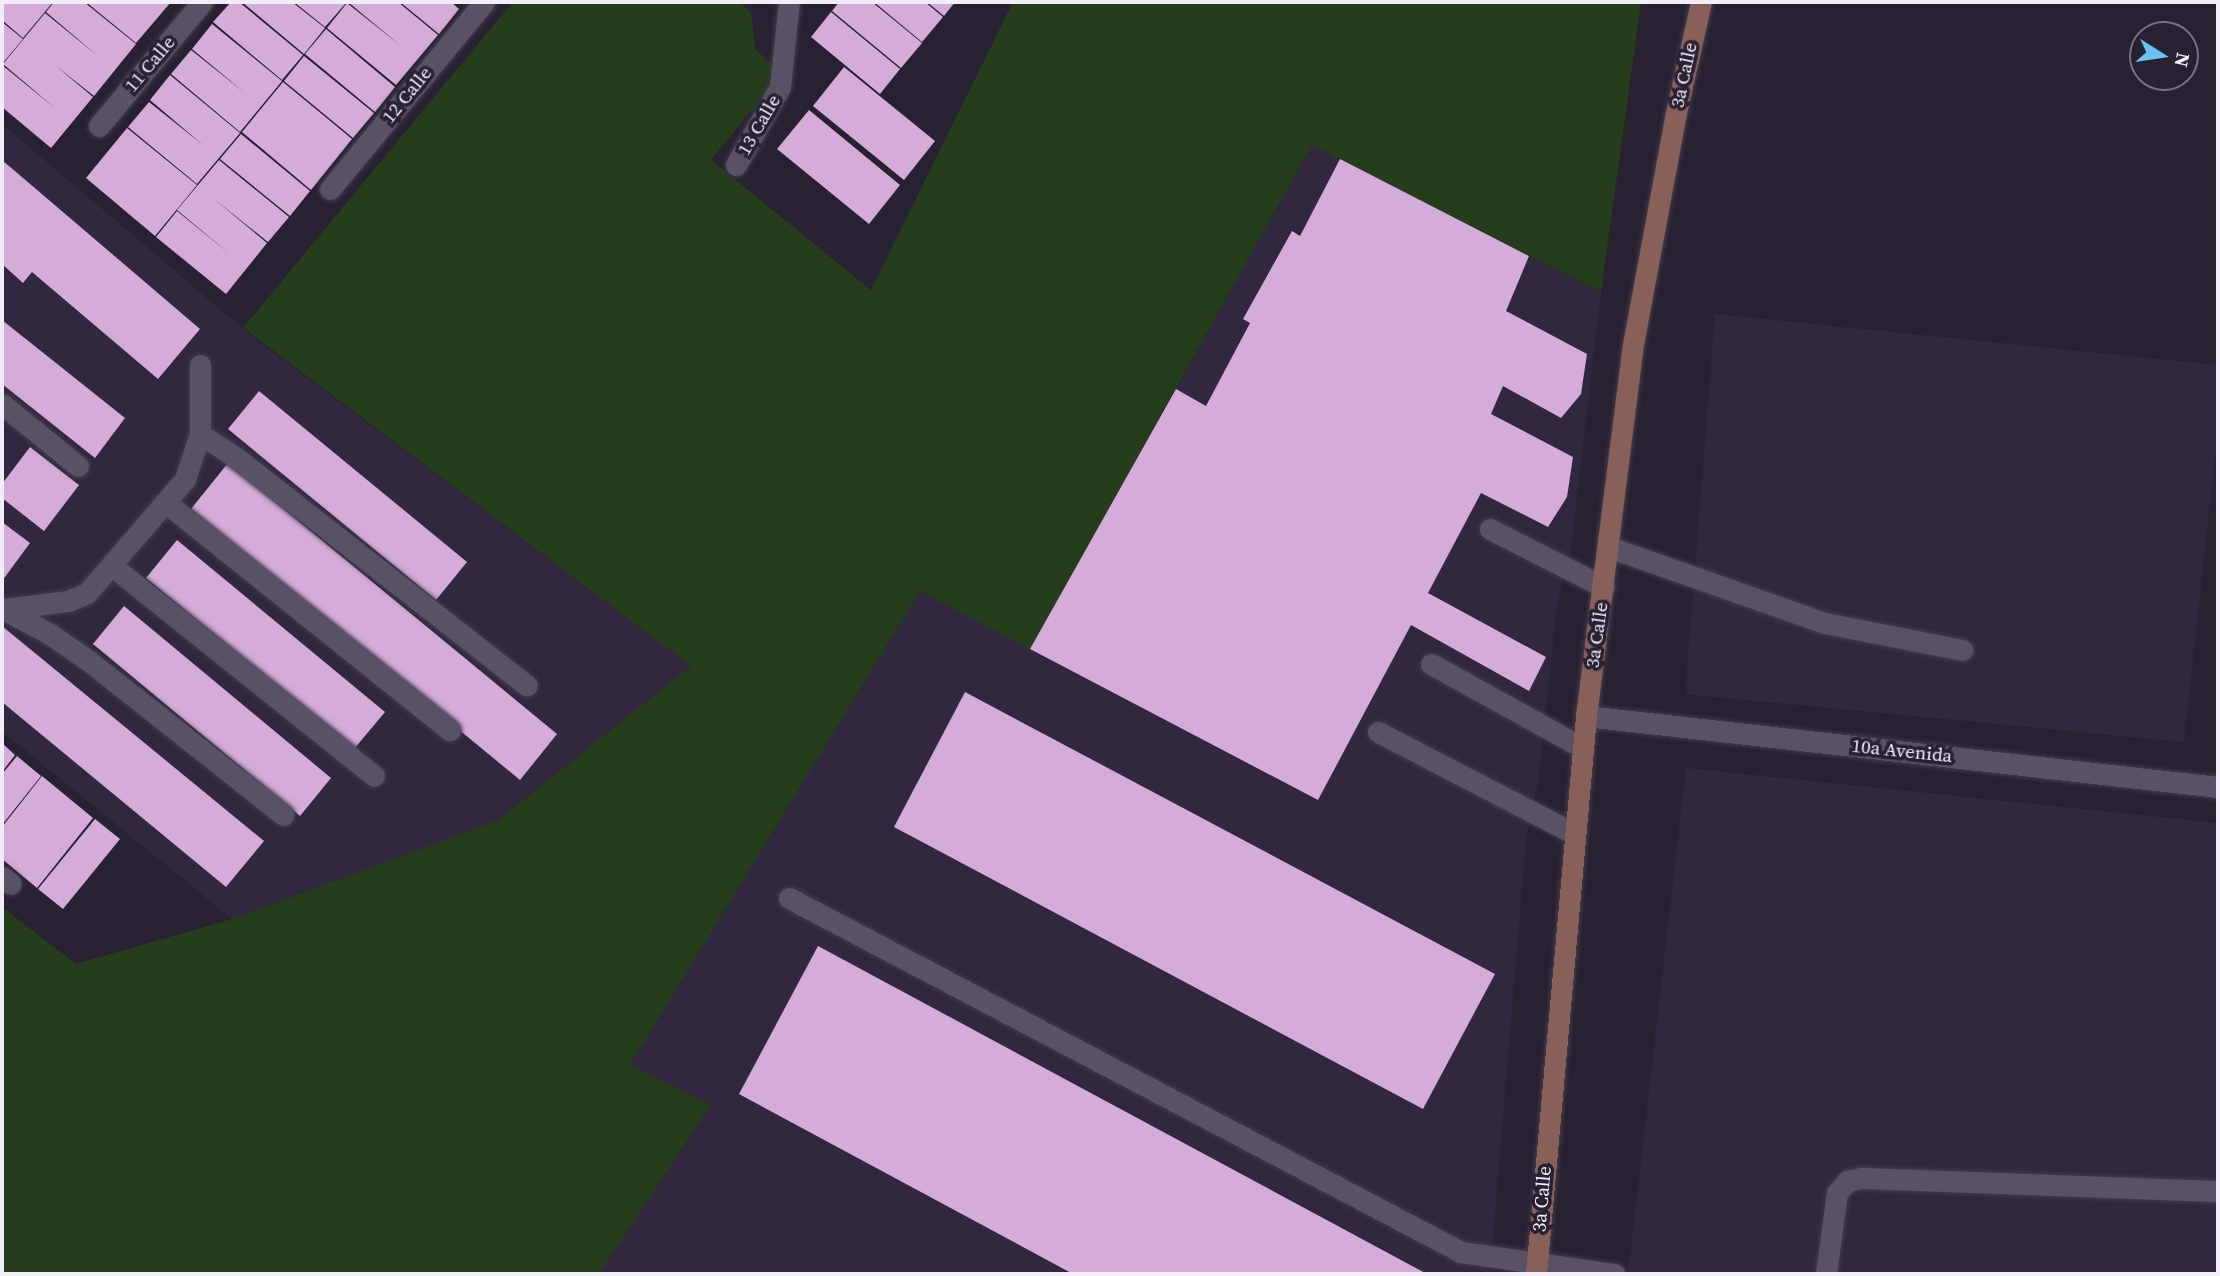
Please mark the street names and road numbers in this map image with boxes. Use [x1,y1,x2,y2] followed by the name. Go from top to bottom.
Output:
[120,31,180,97] street label: 11 Calle
[1666,40,1702,110] street label: 3a Calle
[377,62,437,128] street label: 12 Calle
[733,91,785,159] street label: 13 Calle
[1581,601,1613,669] street label: 3a Calle
[1851,734,1953,768] street label: 10a Avenida
[1528,1165,1556,1233] street label: 3a Calle

